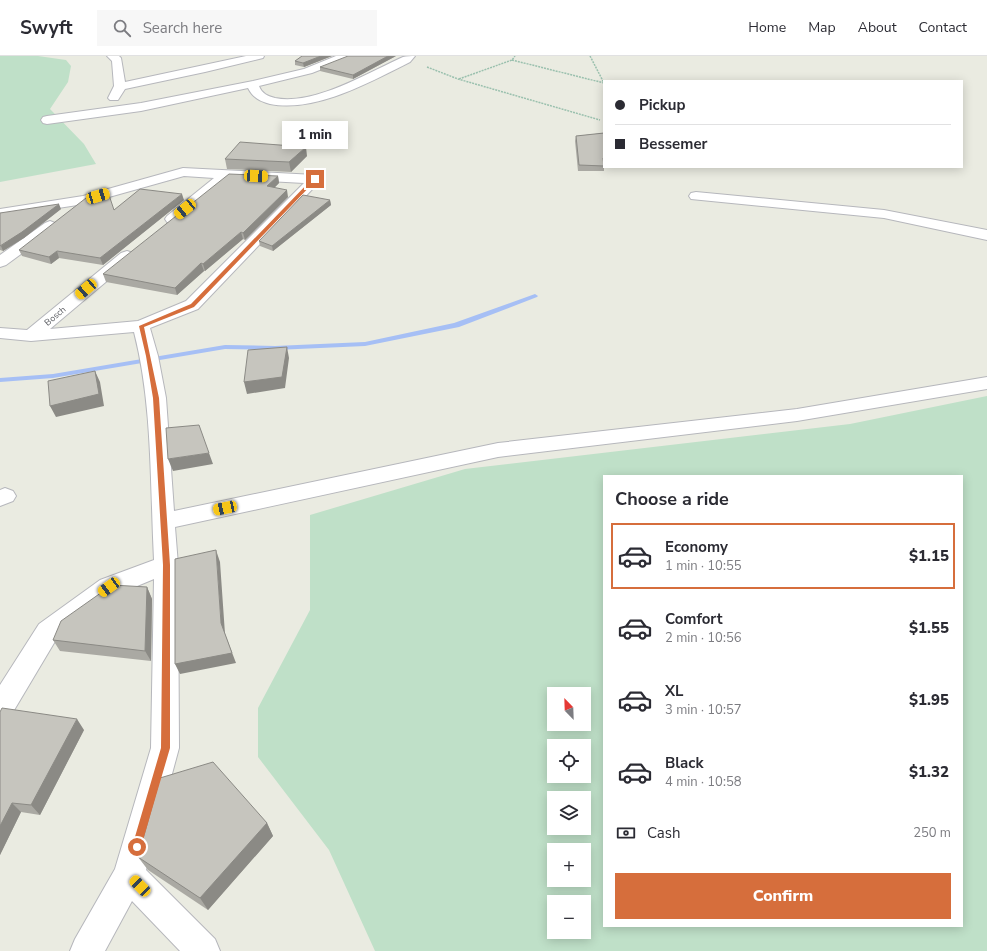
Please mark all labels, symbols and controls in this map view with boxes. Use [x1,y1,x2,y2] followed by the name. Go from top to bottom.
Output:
[97,10,377,46] search box
[20,15,73,41] text: Swyft
[111,17,133,39] icon: search
[143,18,222,38] text: Search here
[748,18,786,37] text: Home
[808,18,836,37] text: Map
[858,18,897,37] text: About
[919,18,967,37] text: Contact
[639,95,685,115] text: Pickup
[282,121,348,149] callout: 1 min
[298,126,332,144] text: 1 min
[639,134,707,154] text: Bessemer
[244,169,268,183] car
[306,170,324,188] route end
[85,187,111,205] car
[172,197,198,221] car
[73,277,99,301] car
[42,303,68,329] street label: Bosch
[615,487,729,511] text: Choose a ride
[212,500,238,516] car
[665,537,728,557] text: Economy
[617,538,653,574] icon: car
[909,546,949,566] text: $1.15
[665,557,741,575] text: 1 min · 10:55
[96,575,122,599] car
[665,609,722,629] text: Comfort
[617,610,653,646] icon: car
[909,618,949,638] text: $1.55
[665,629,741,647] text: 2 min · 10:56
[665,681,684,701] text: XL
[617,682,653,718] icon: car
[547,687,591,731] north arrow
[547,687,591,939] map controls
[909,690,949,710] text: $1.95
[665,701,741,719] text: 3 min · 10:57
[547,739,591,783] button: locate
[665,753,703,773] text: Black
[617,754,653,790] icon: car
[909,762,949,782] text: $1.32
[665,773,741,791] text: 4 min · 10:58
[547,791,591,835] button: layers
[615,822,637,844] icon: cash
[647,823,681,843] text: Cash
[913,824,951,842] text: 250 m
[128,838,146,856] route start
[547,843,591,887] button: +
[127,873,153,899] car
[615,873,951,919] button: Confirm
[547,895,591,939] button: −

